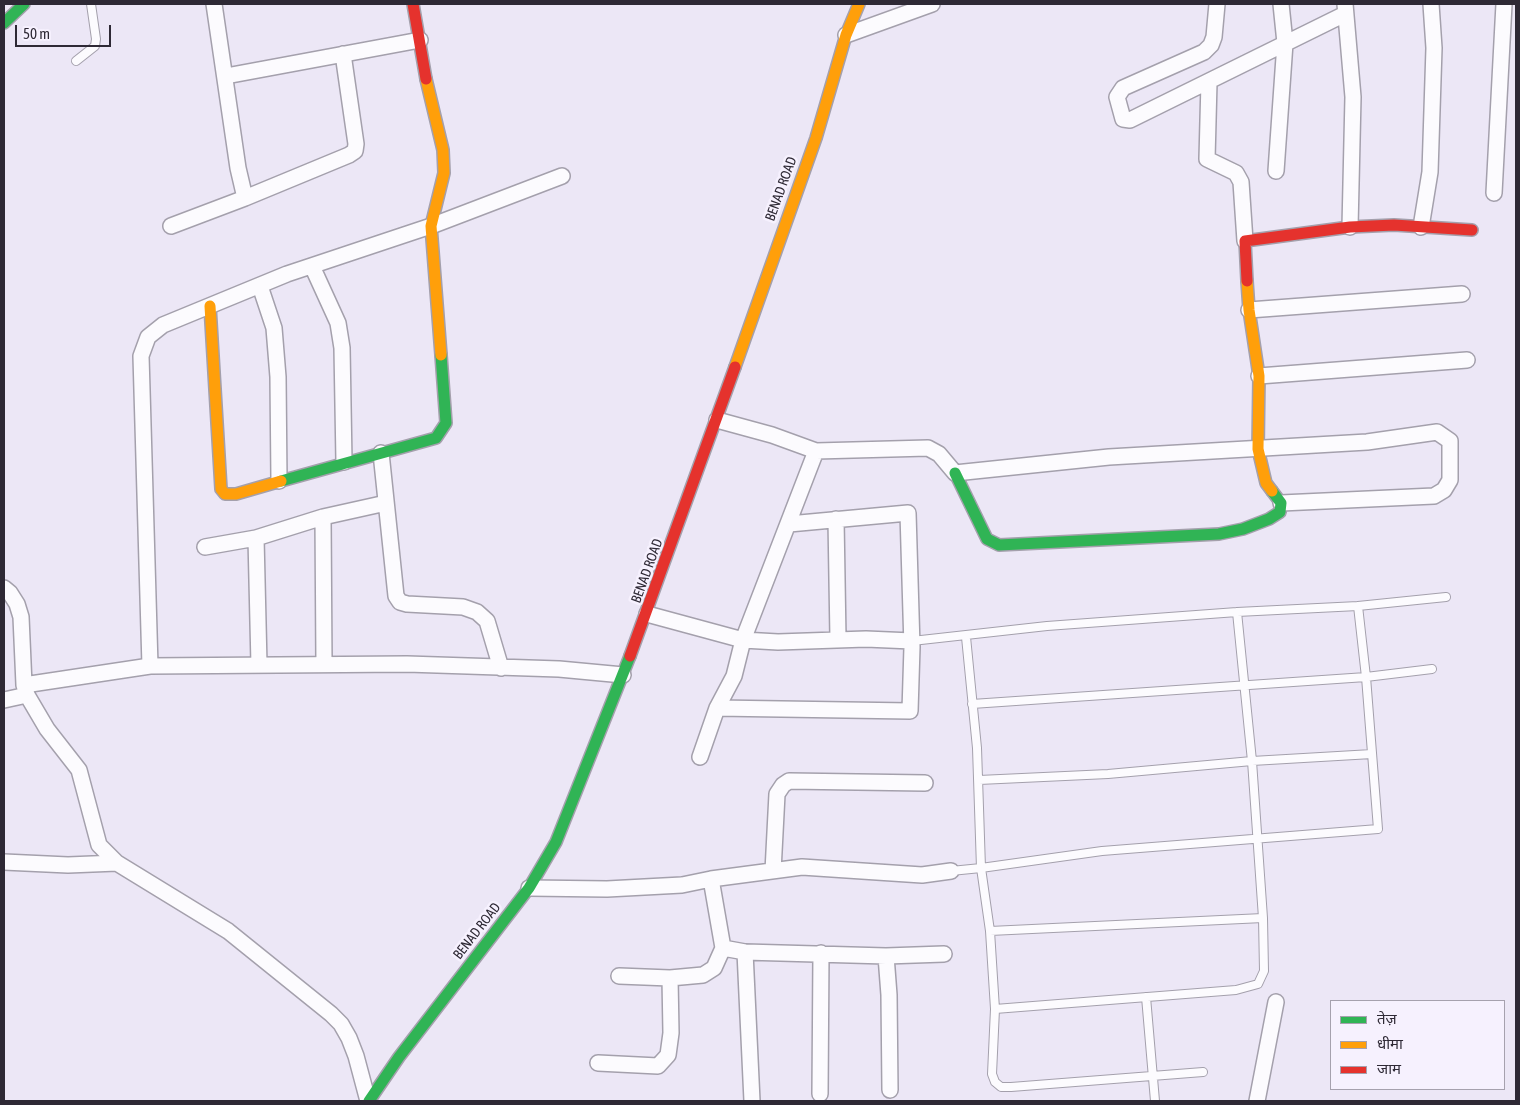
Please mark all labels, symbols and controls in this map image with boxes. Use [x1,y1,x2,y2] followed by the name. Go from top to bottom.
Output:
[18,15,114,47] scale bar
[23,25,50,42] text: 50 m
[762,155,800,223] street label: BENAD ROAD
[628,537,666,605] street label: BENAD ROAD
[450,899,504,963] street label: BENAD ROAD
[1330,1000,1505,1090] legend
[1377,1010,1397,1027] text: तेज़
[1377,1035,1403,1052] text: धीमा
[1377,1060,1401,1077] text: जाम

